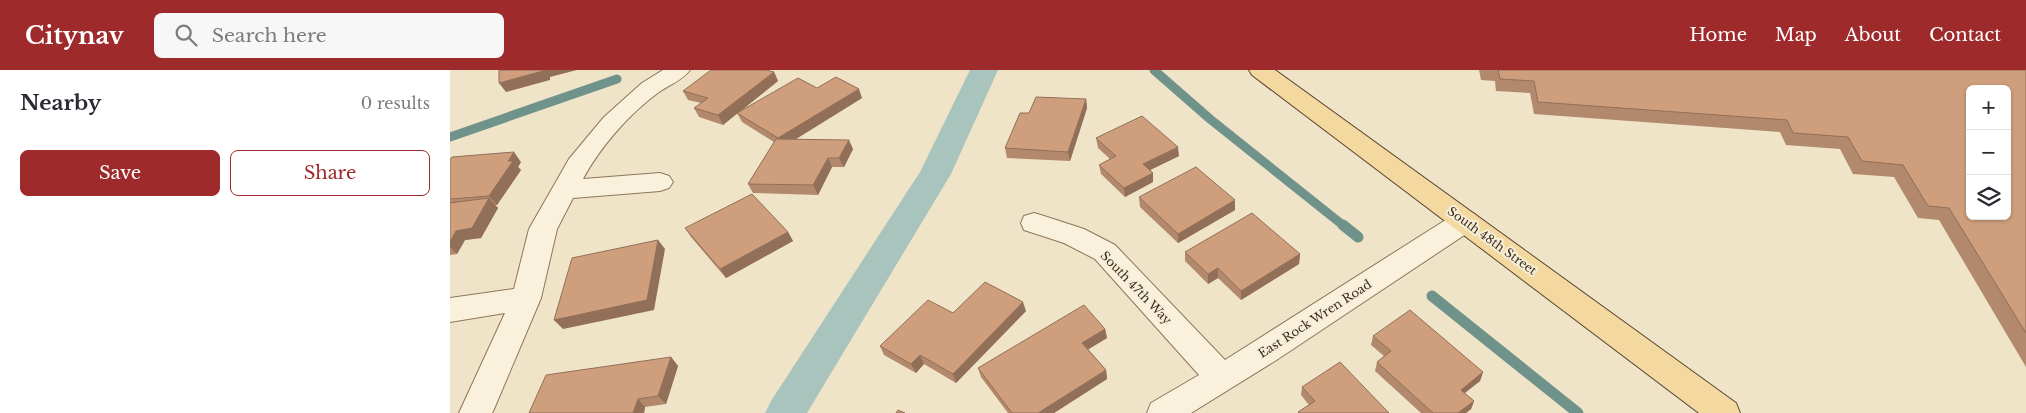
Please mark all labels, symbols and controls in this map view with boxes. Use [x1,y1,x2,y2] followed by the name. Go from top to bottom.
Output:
[154,13,504,58] search box
[25,21,124,50] text: Citynav
[172,21,200,49] icon: search
[212,24,327,47] text: Search here
[1689,24,1747,46] text: Home
[1775,24,1817,46] text: Map
[1845,24,1901,46] text: About
[1929,24,2001,46] text: Contact
[1966,85,2011,220] map controls
[1966,85,2011,130] button: +
[20,90,101,116] text: Nearby
[361,93,430,113] text: 0 results
[1966,130,2011,175] button: −
[20,150,220,196] button: Save
[230,150,430,196] button: Share
[1966,175,2011,220] button: layers
[1445,203,1540,278] street label: South 48th Street
[1098,248,1175,328] street label: South 47th Way
[1255,276,1374,361] street label: East Rock Wren Road

